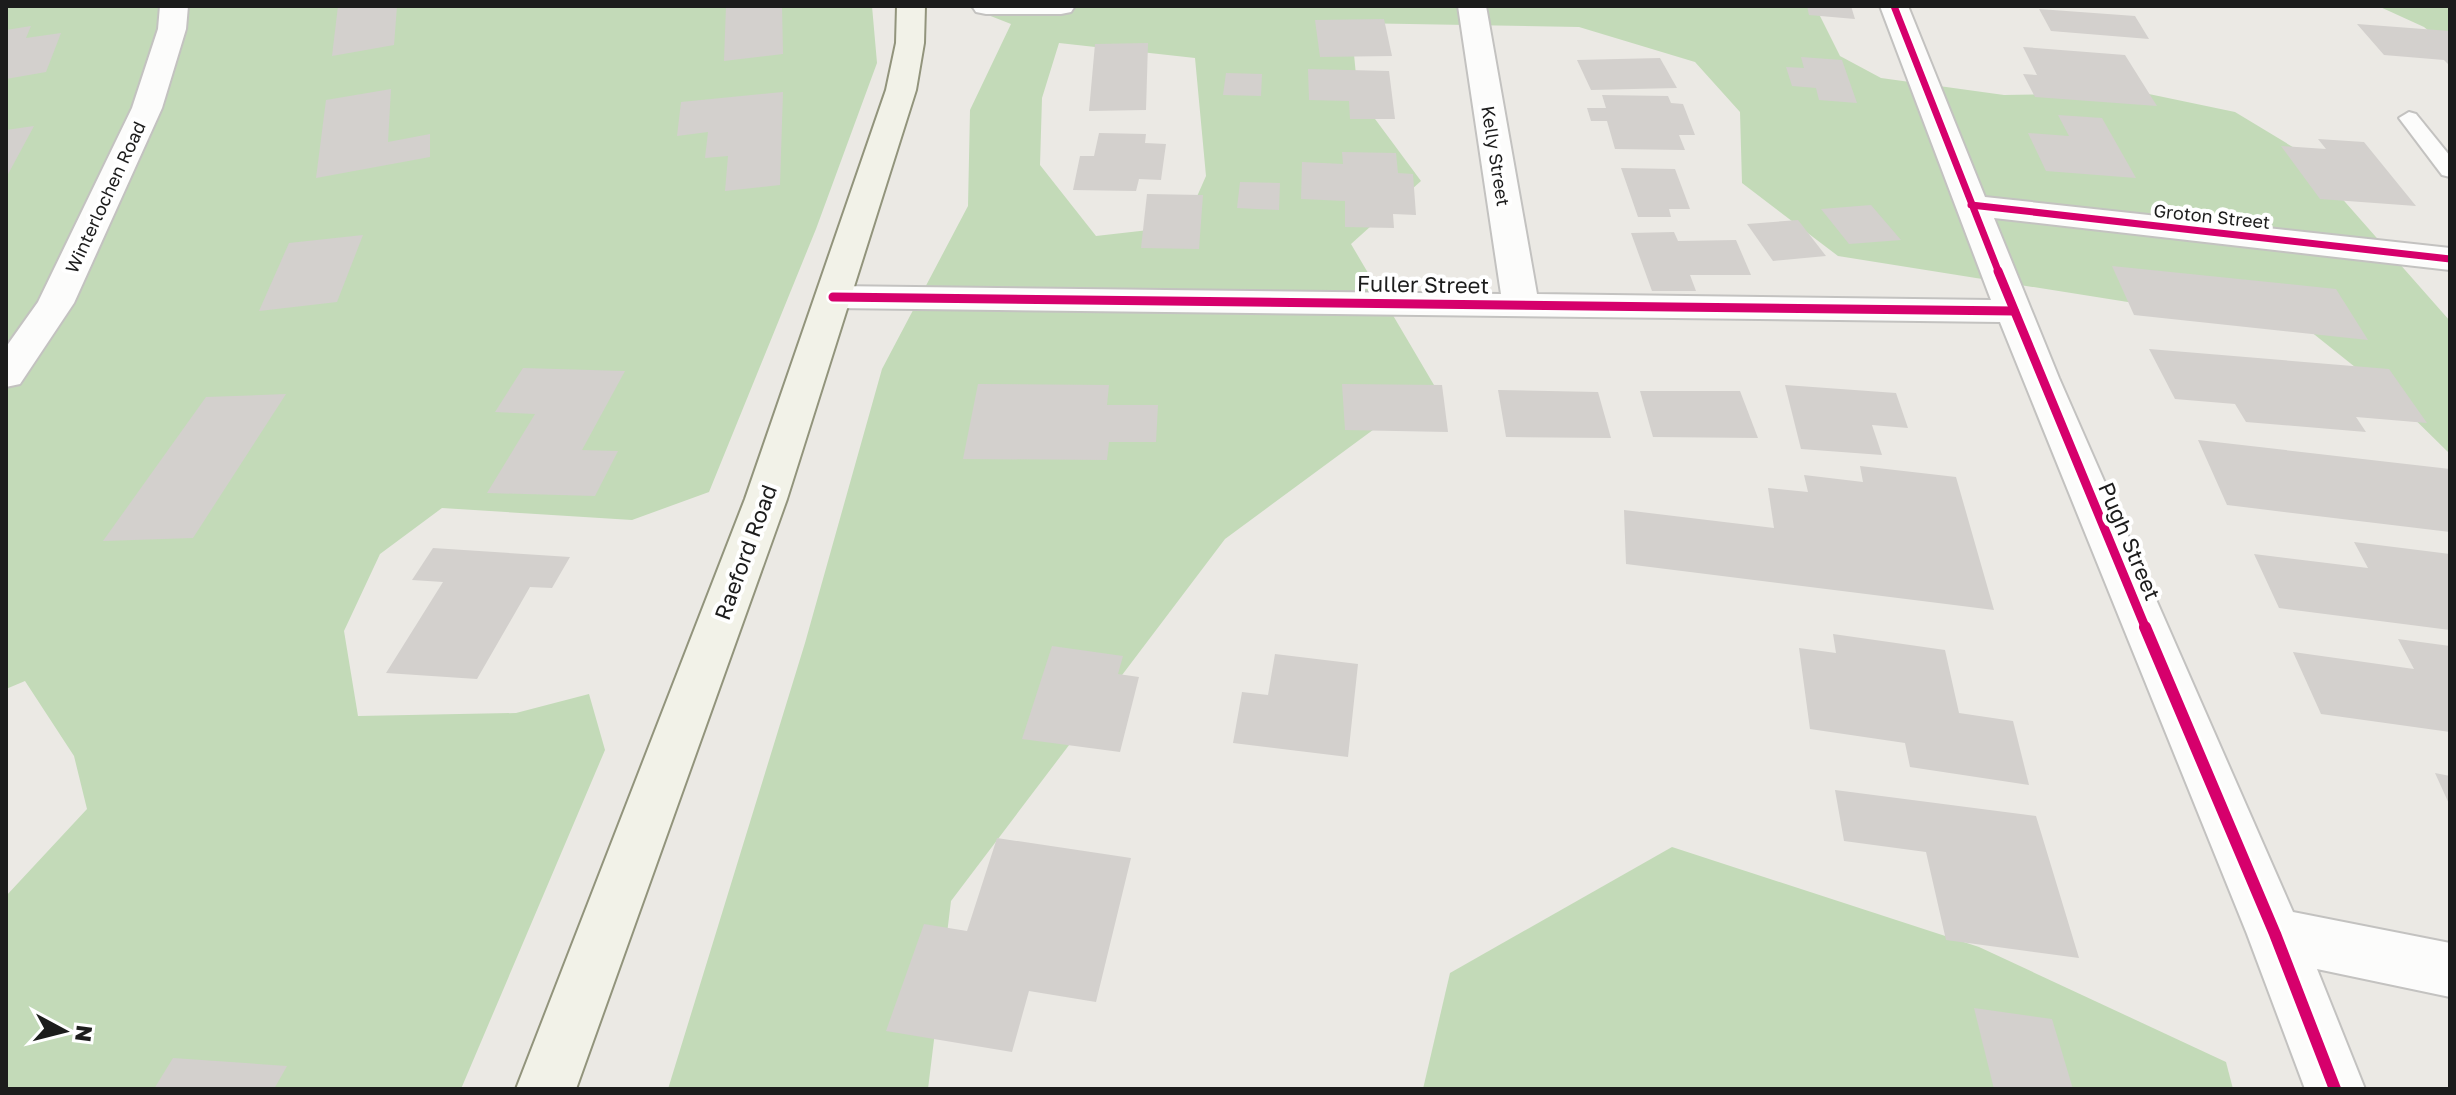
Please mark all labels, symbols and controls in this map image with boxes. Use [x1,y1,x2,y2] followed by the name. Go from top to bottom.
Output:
[1477,104,1515,208] street label: Kelly Street
[60,118,150,276] street label: Winterlochen Road
[2153,199,2271,233] street label: Groton Street
[1357,269,1489,299] street label: Fuller Street
[2093,478,2167,604] street label: Pugh Street
[708,481,782,623] street label: Raeford Road
[24,991,104,1071] north arrow
[70,1024,99,1043] text: N

